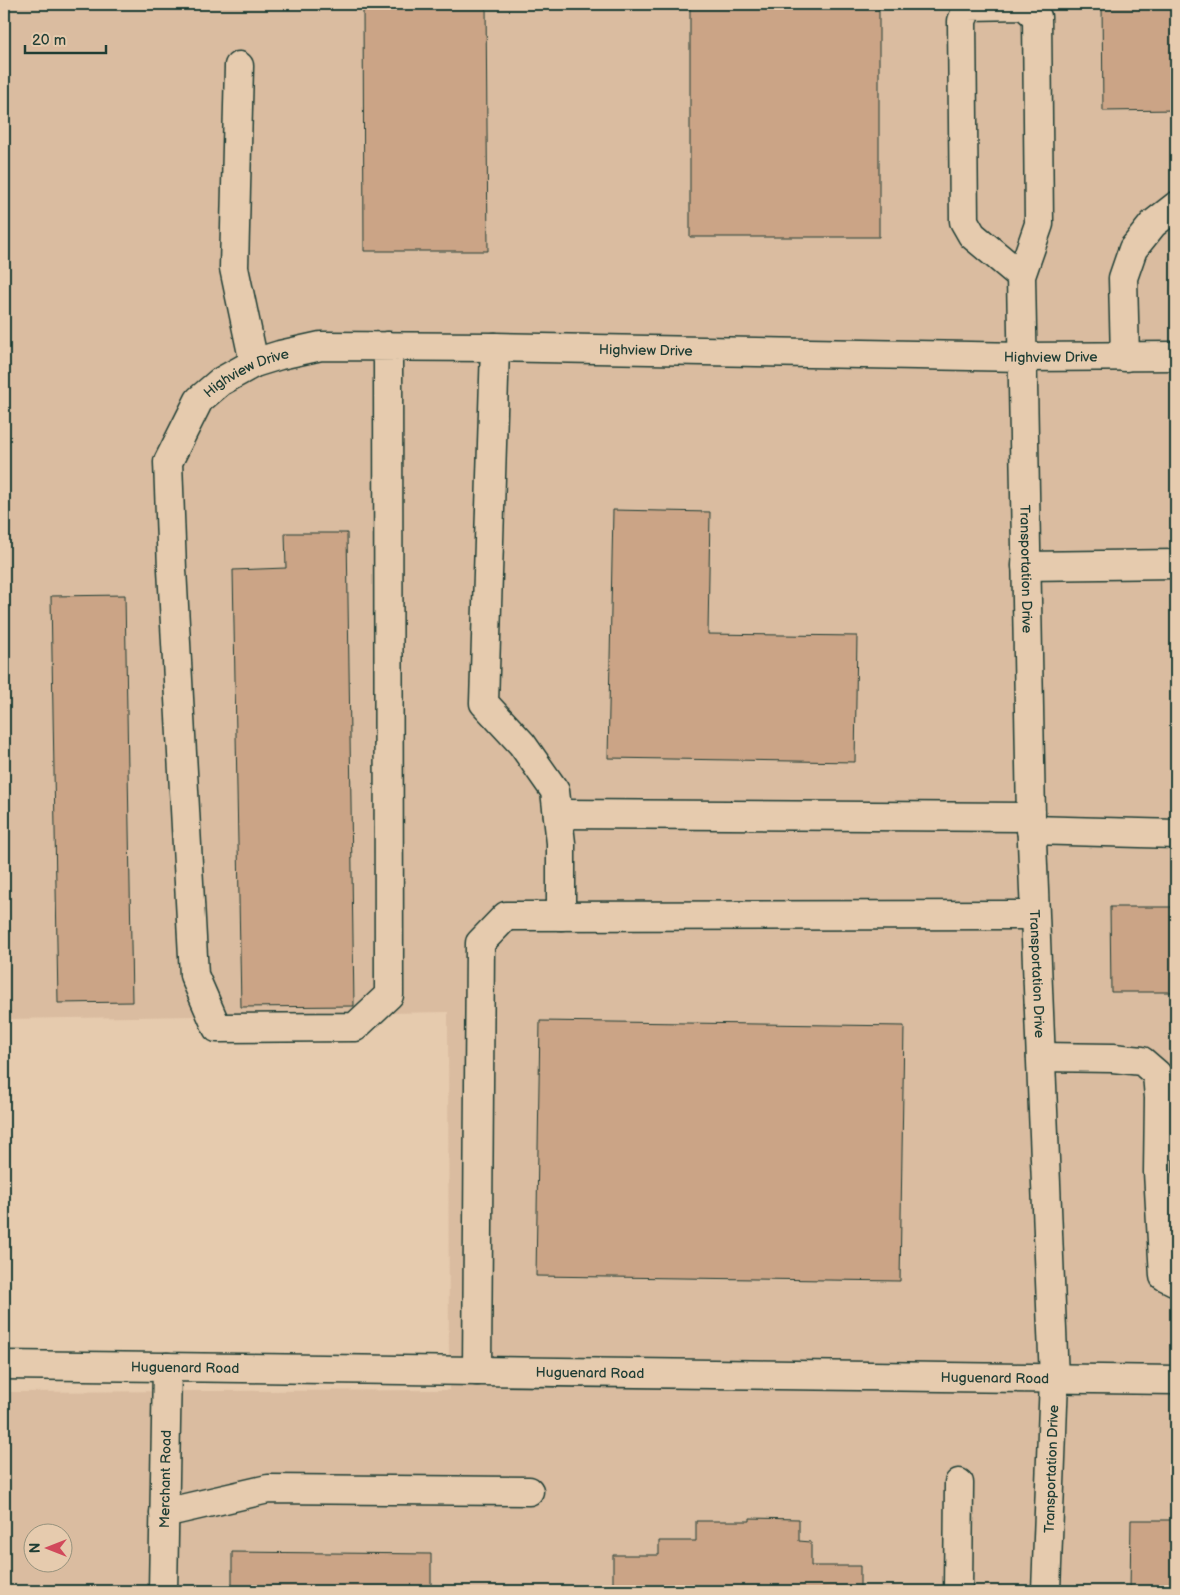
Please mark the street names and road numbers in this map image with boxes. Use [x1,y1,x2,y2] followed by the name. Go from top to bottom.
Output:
[599,341,693,360] street label: Highview Drive
[200,345,290,401] street label: Highview Drive
[1004,349,1098,366] street label: Highview Drive
[1016,505,1036,633] street label: Transportation Drive
[1026,909,1048,1038] street label: Transportation Drive
[131,1359,239,1377] street label: Huguenard Road
[536,1364,644,1382] street label: Huguenard Road
[941,1369,1049,1387] street label: Huguenard Road
[1041,1405,1062,1533] street label: Transportation Drive
[156,1430,175,1528] street label: Merchant Road

